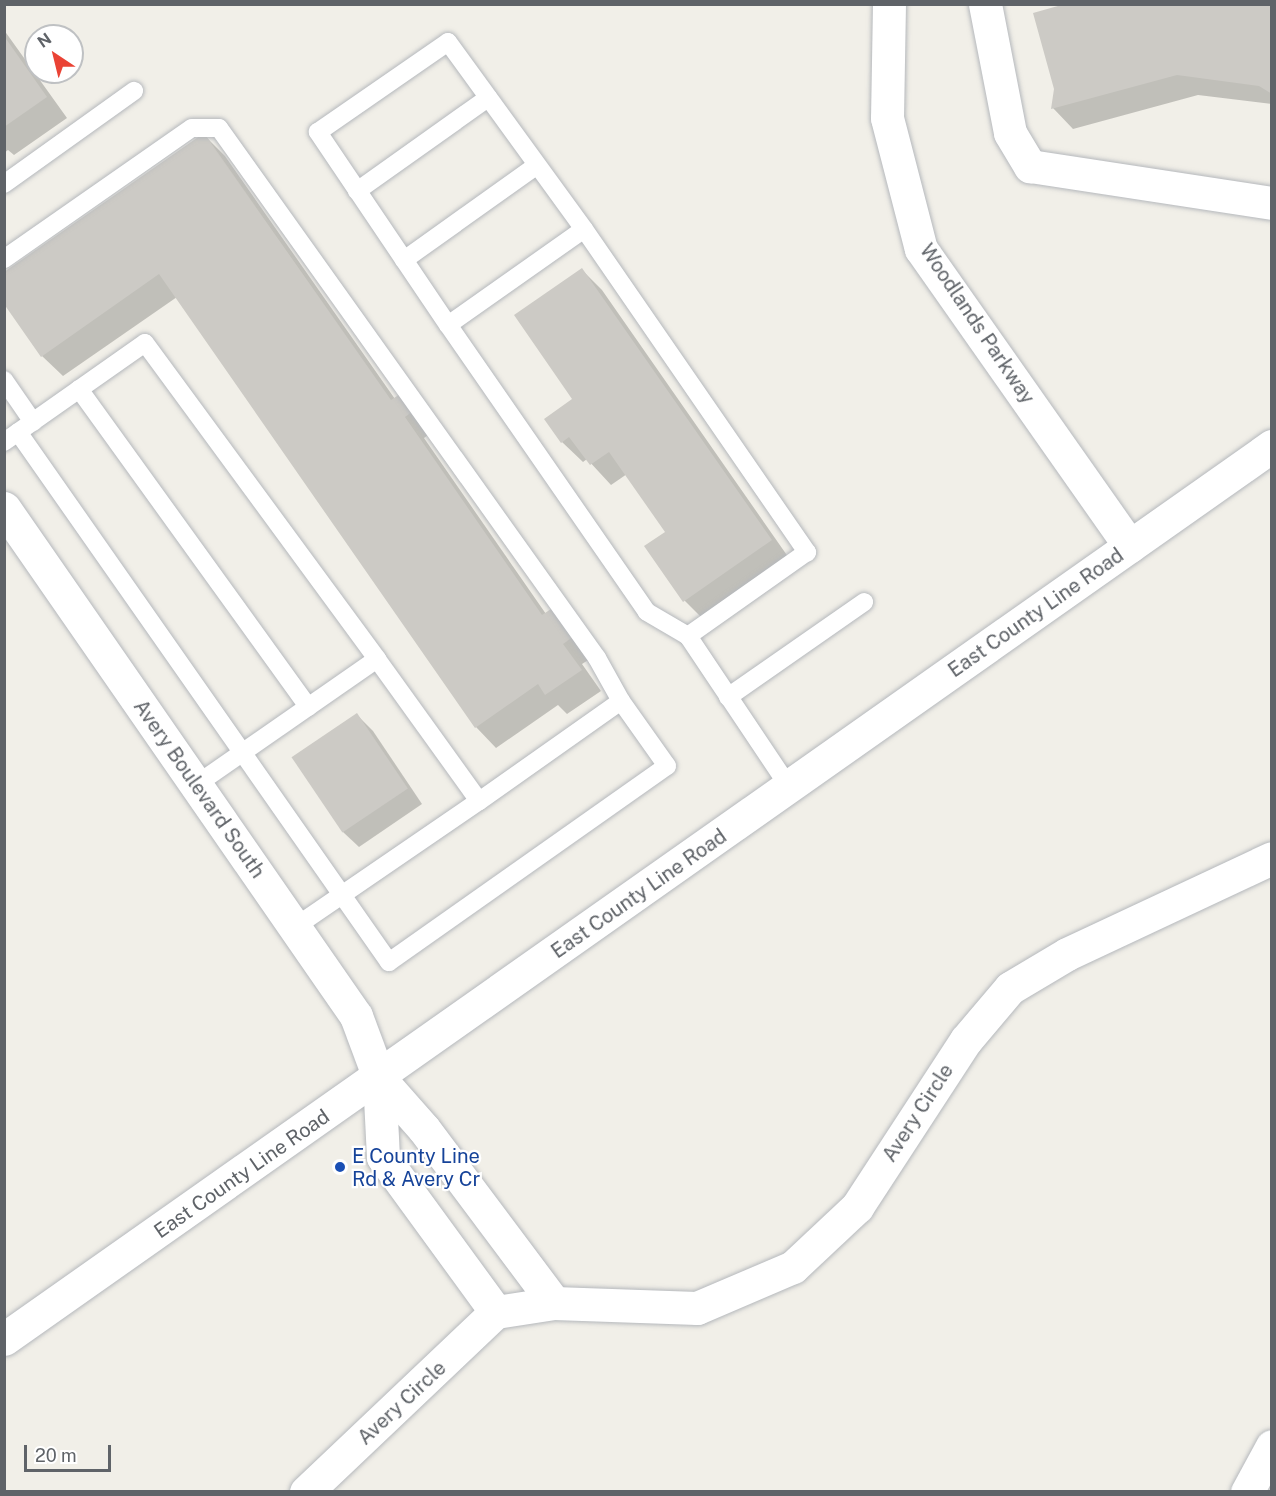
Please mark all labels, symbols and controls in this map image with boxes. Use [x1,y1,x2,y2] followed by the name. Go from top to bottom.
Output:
[24,24,84,84] north arrow
[34,29,55,52] text: N
[914,239,1040,409] street label: Woodlands Parkway
[944,543,1128,683] street label: East County Line Road
[128,695,270,883] street label: Avery Boulevard South
[547,824,731,964] street label: East County Line Road
[877,1060,959,1166] street label: Avery Circle
[150,1104,334,1244] street label: East County Line Road
[352,1144,480,1191] place label: E County Line Rd & Avery Cr
[333,1160,347,1174] marker: E County Line Rd & Avery Cr
[353,1356,451,1450] street label: Avery Circle
[27,1433,114,1471] scale bar
[35,1445,77,1466] text: 20 m

